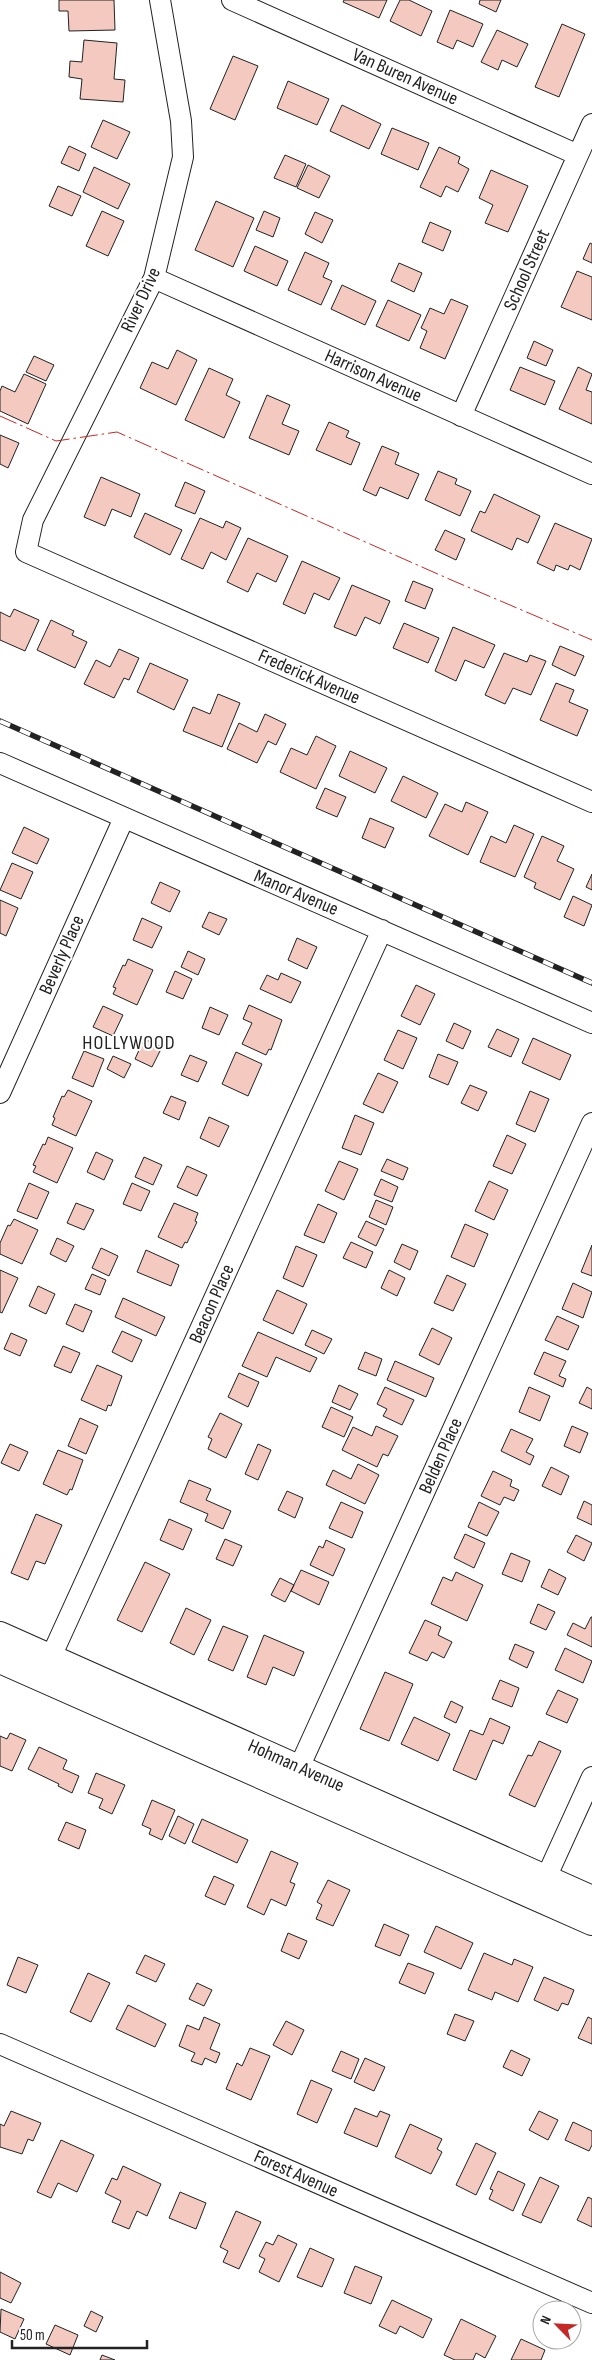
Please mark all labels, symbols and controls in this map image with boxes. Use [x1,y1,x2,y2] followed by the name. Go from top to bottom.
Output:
[349,43,461,111] street label: Van Buren Avenue
[499,226,555,314] street label: School Street
[116,264,166,336] street label: River Drive
[321,344,425,408] street label: Harrison Avenue
[255,644,363,710] street label: Frederick Avenue
[250,865,342,921] street label: Manor Avenue
[34,912,90,998] street label: Beverly Place
[82,1031,176,1055] district label: HOLLYWOOD
[184,1261,240,1347] street label: Beacon Place
[414,1415,468,1497] street label: Belden Place
[244,1735,348,1797] street label: Hohman Avenue
[250,2145,342,2203] street label: Forest Avenue
[532,2300,582,2350] north arrow
[536,2313,555,2327] text: N
[12,2318,148,2350] scale bar
[20,2326,45,2345] text: 50 m

